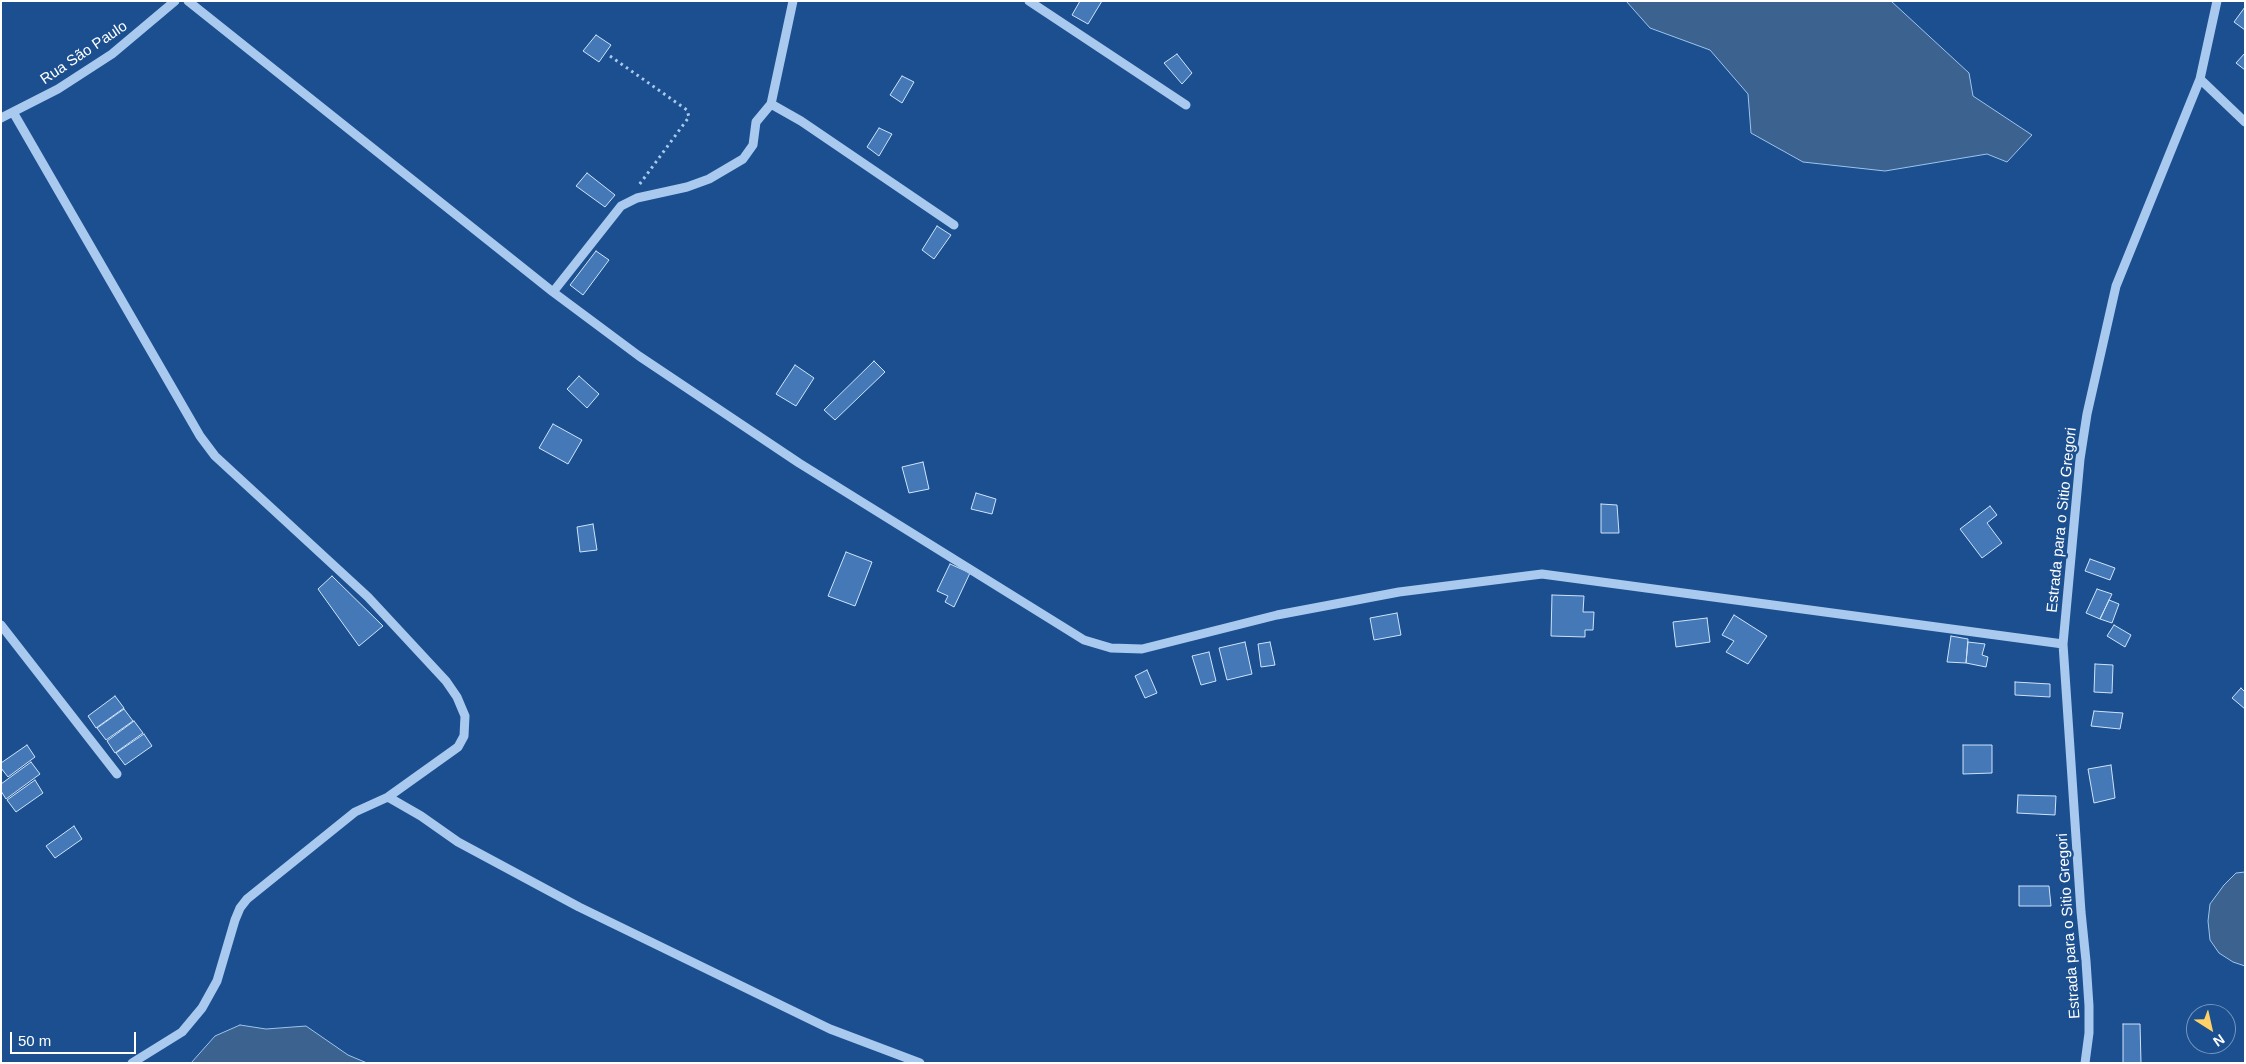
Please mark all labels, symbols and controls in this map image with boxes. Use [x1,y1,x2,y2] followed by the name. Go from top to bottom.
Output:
[37,17,131,89] street label: Rua São Paulo
[2043,427,2081,613] street label: Estrada para o Sitio Gregori
[2054,833,2084,1019] street label: Estrada para o Sitio Gregori
[2186,1004,2236,1054] north arrow
[12,1022,139,1054] scale bar
[2210,1031,2228,1050] text: N
[18,1032,51,1049] text: 50 m

